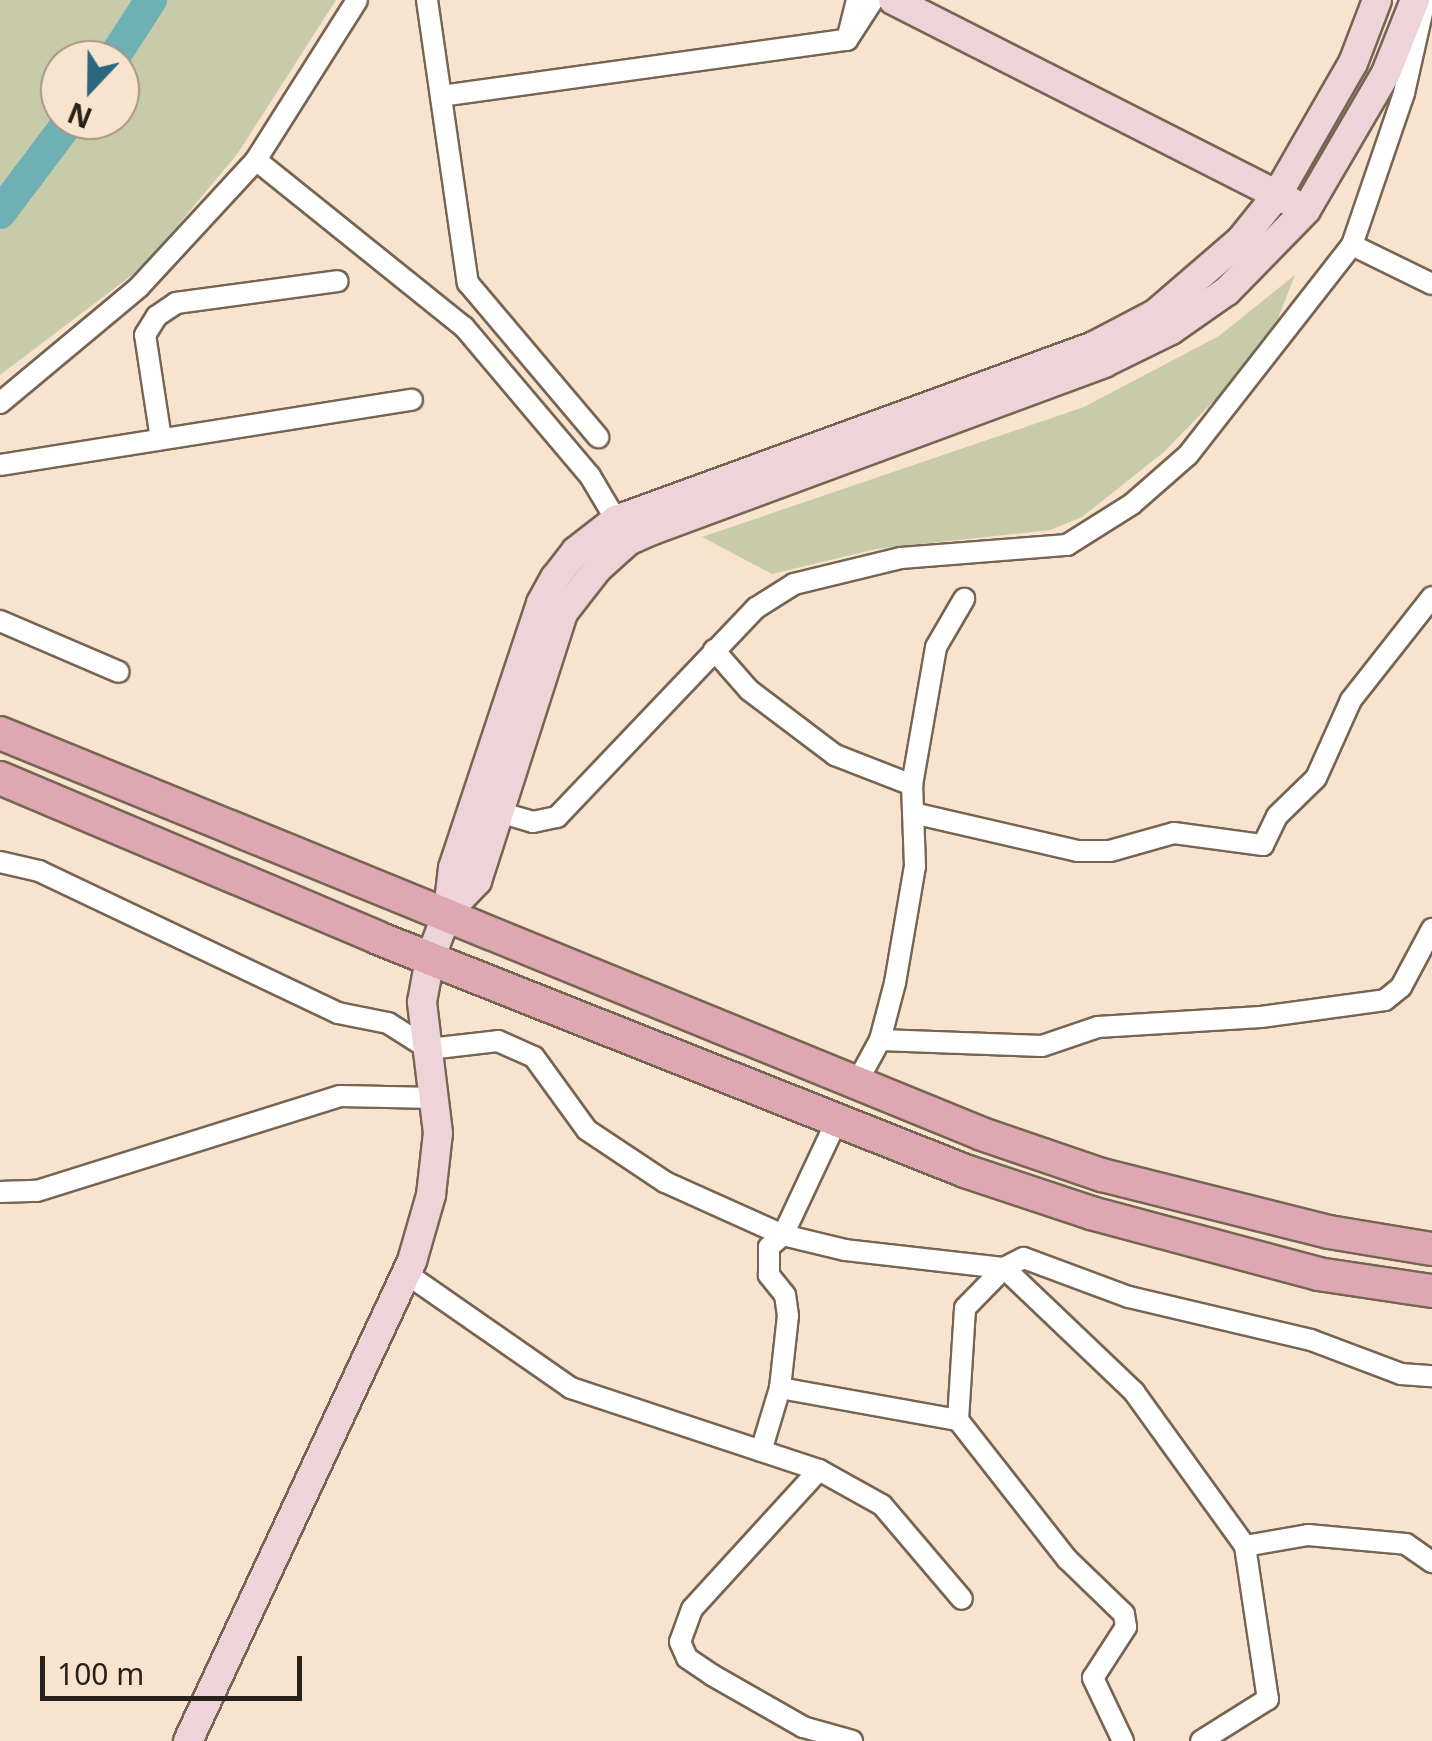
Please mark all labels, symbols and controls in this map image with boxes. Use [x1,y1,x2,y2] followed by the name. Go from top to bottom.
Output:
[40,40,140,140] north arrow
[62,94,97,138] text: N
[45,1636,308,1698] scale bar
[57,1653,144,1694] text: 100 m

